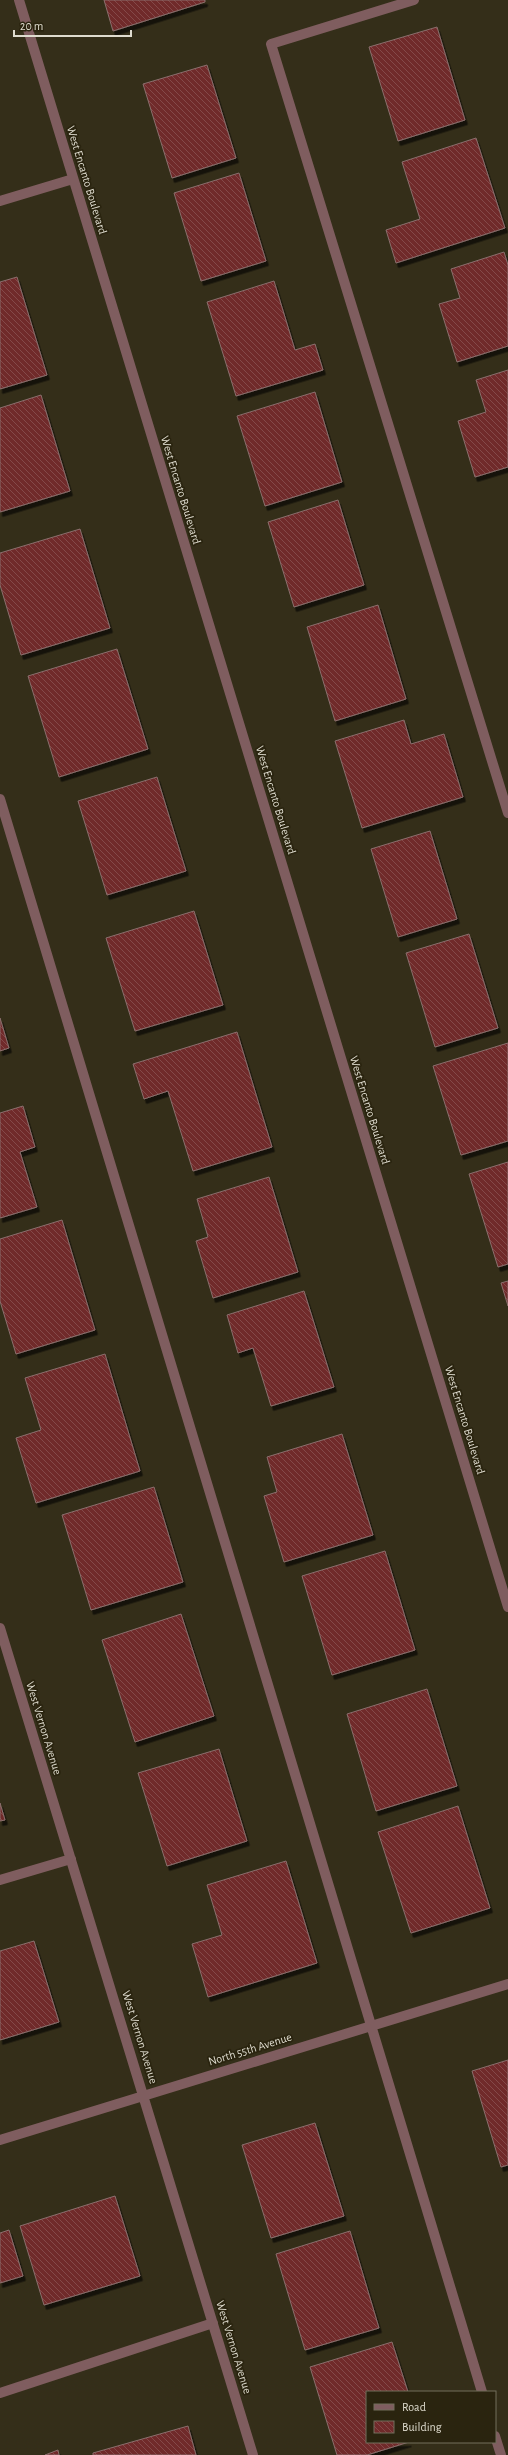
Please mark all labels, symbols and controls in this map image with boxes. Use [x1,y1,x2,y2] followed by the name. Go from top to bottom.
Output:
[14,12,131,38] scale bar
[20,20,43,32] text: 20 m
[65,124,109,236] street label: West Encanto Boulevard
[159,434,203,546] street label: West Encanto Boulevard
[254,744,298,856] street label: West Encanto Boulevard
[348,1054,392,1166] street label: West Encanto Boulevard
[443,1364,487,1476] street label: West Encanto Boulevard
[24,1680,64,1776] street label: West Vernon Avenue
[120,1989,160,2085] street label: West Vernon Avenue
[207,2031,293,2067] street label: North 55th Avenue
[214,2299,254,2395] street label: West Vernon Avenue
[366,2391,496,2443] legend
[402,2401,426,2413] text: Road
[402,2421,442,2433] text: Building

